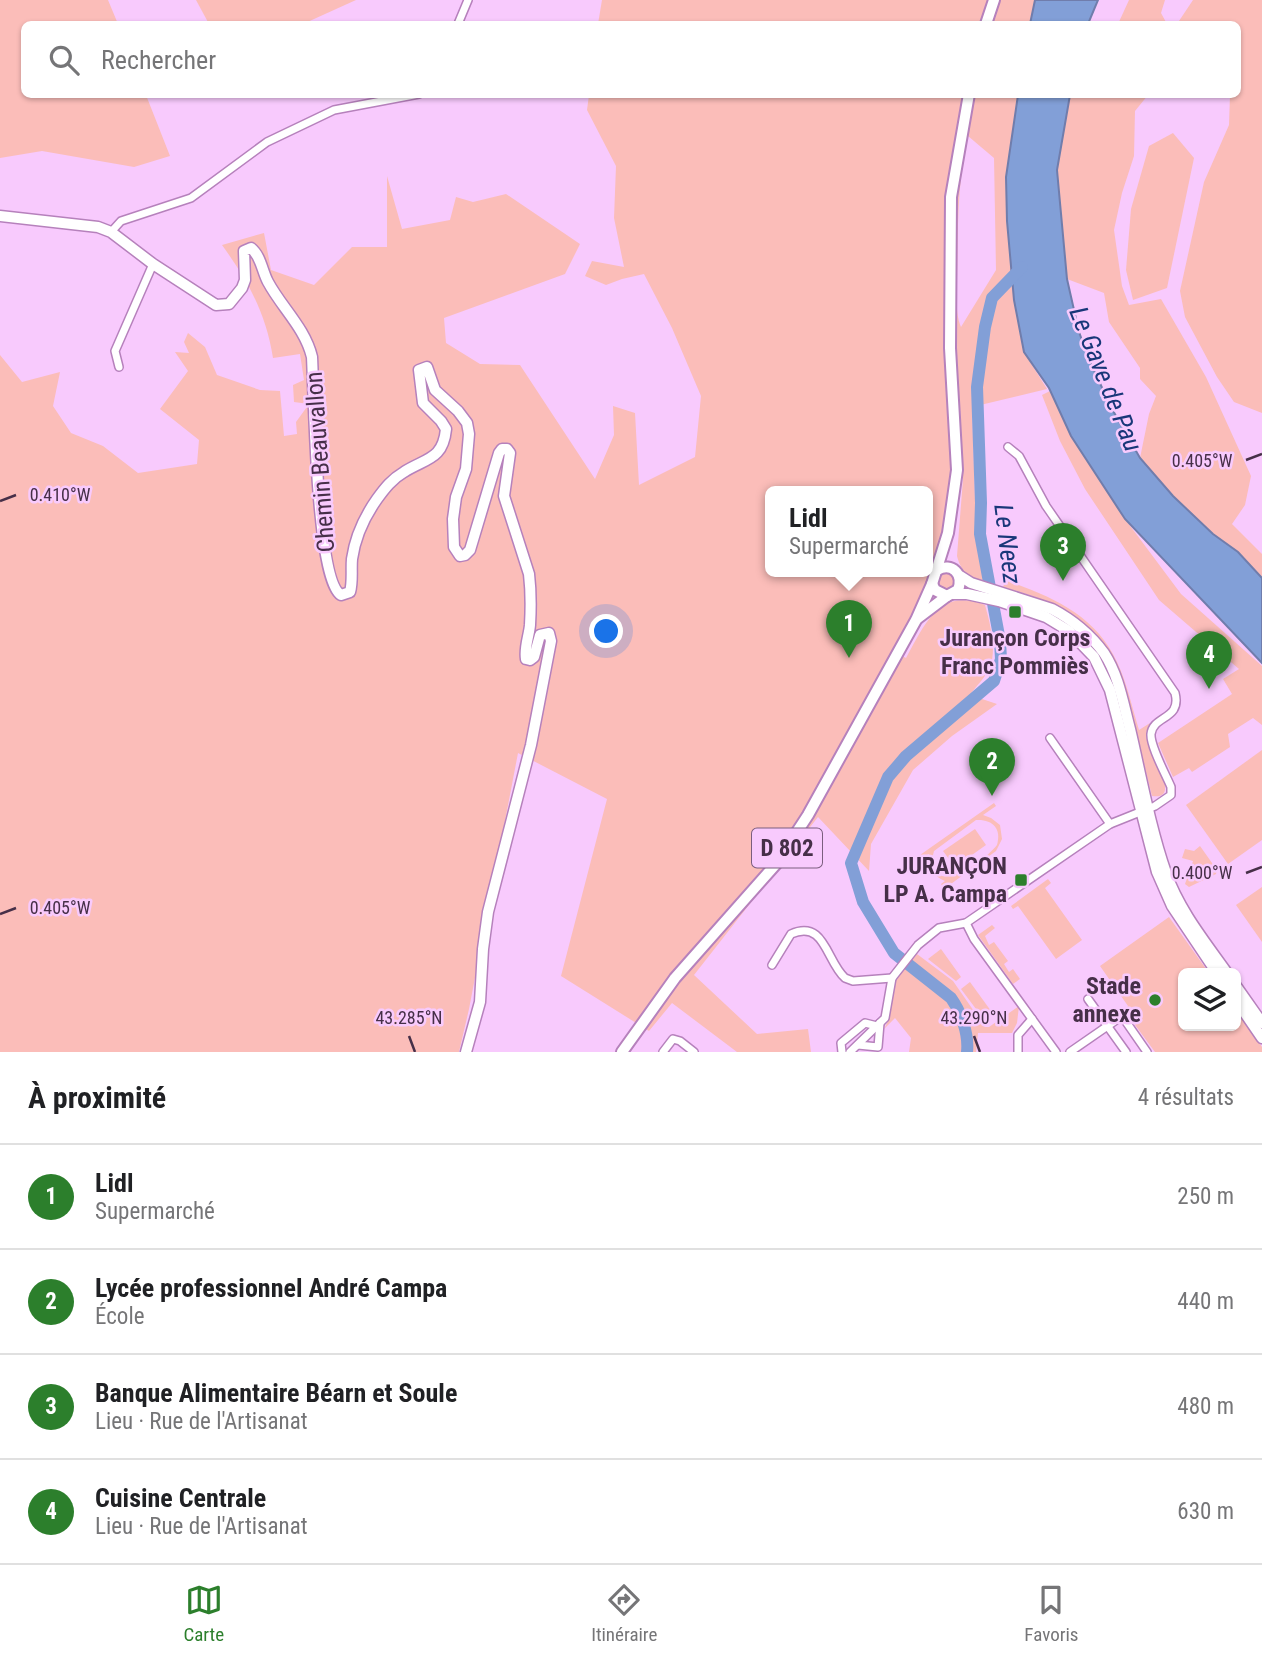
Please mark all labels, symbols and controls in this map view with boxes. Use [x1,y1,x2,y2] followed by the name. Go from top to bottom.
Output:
[21,21,1241,98] search box
[45,41,83,79] icon: search
[101,45,216,75] text: Rechercher
[1063,302,1149,456] water label: Le Gave de Pau
[300,371,340,553] street label: Chemin Beauvallon
[1172,450,1233,471] text: 0.405°W
[30,484,91,505] text: 0.410°W
[765,486,933,577] popup
[988,502,1028,586] water label: Le Neez
[789,503,828,533] text: Lidl
[1040,523,1086,581] pin: 3
[789,533,909,560] text: Supermarché
[826,600,872,658] pin: 1
[1007,604,1023,620] marker: Jurançon Corps Franc Pommiès
[589,614,623,648] your location
[940,624,1091,680] place label: Jurançon Corps Franc Pommiès
[1186,631,1232,689] pin: 4
[969,738,1015,796] pin: 2
[752,828,822,868] road number: D 802
[884,852,1007,908] place label: JURANÇON LP A. Campa
[1172,862,1233,883] text: 0.400°W
[1013,872,1029,888] marker: JURANÇON LP A. Campa
[30,897,91,918] text: 0.405°W
[1178,968,1241,1031] map controls
[1178,968,1241,1031] button: layers
[1072,972,1141,1028] place label: Stade annexe
[1147,992,1163,1008] marker: Stade annexe
[375,1007,443,1028] text: 43.285°N
[940,1007,1008,1028] text: 43.290°N
[28,1080,166,1115] text: À proximité
[1138,1084,1234,1111] text: 4 résultats
[95,1168,133,1198] text: Lidl
[45,1183,57,1210] text: 1
[1177,1183,1234,1210] text: 250 m
[95,1198,215,1225] text: Supermarché
[95,1273,447,1303] text: Lycée professionnel André Campa
[45,1288,57,1315] text: 2
[1177,1288,1234,1315] text: 440 m
[95,1303,144,1330] text: École
[95,1378,457,1408] text: Banque Alimentaire Béarn et Soule
[45,1393,57,1420] text: 3
[1177,1393,1234,1420] text: 480 m
[95,1408,307,1435] text: Lieu · Rue de l'Artisanat
[95,1483,266,1513] text: Cuisine Centrale
[45,1498,57,1525] text: 4
[1177,1498,1234,1525] text: 630 m
[95,1513,307,1540] text: Lieu · Rue de l'Artisanat
[183,1581,224,1646] tab: Carte
[591,1581,657,1646] tab: Itinéraire
[1024,1581,1078,1646] tab: Favoris

